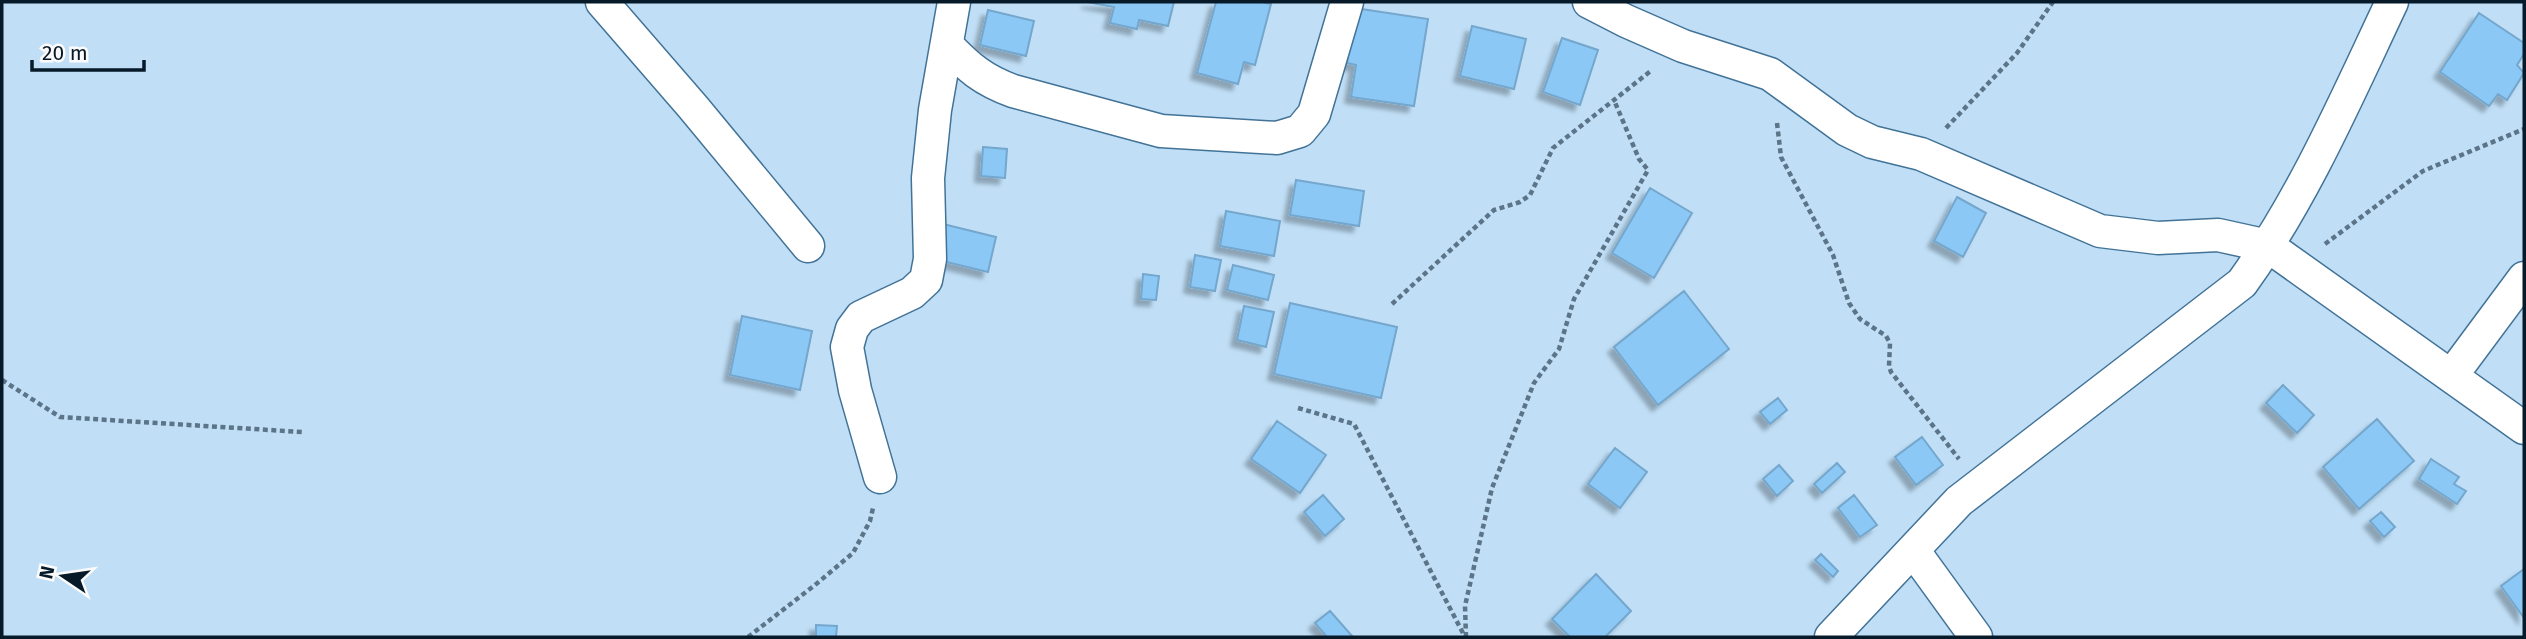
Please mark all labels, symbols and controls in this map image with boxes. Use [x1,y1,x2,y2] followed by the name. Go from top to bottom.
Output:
[32,28,144,72] scale bar
[42,40,88,66] text: 20 m
[28,541,98,611] north arrow
[34,564,60,581] text: N

